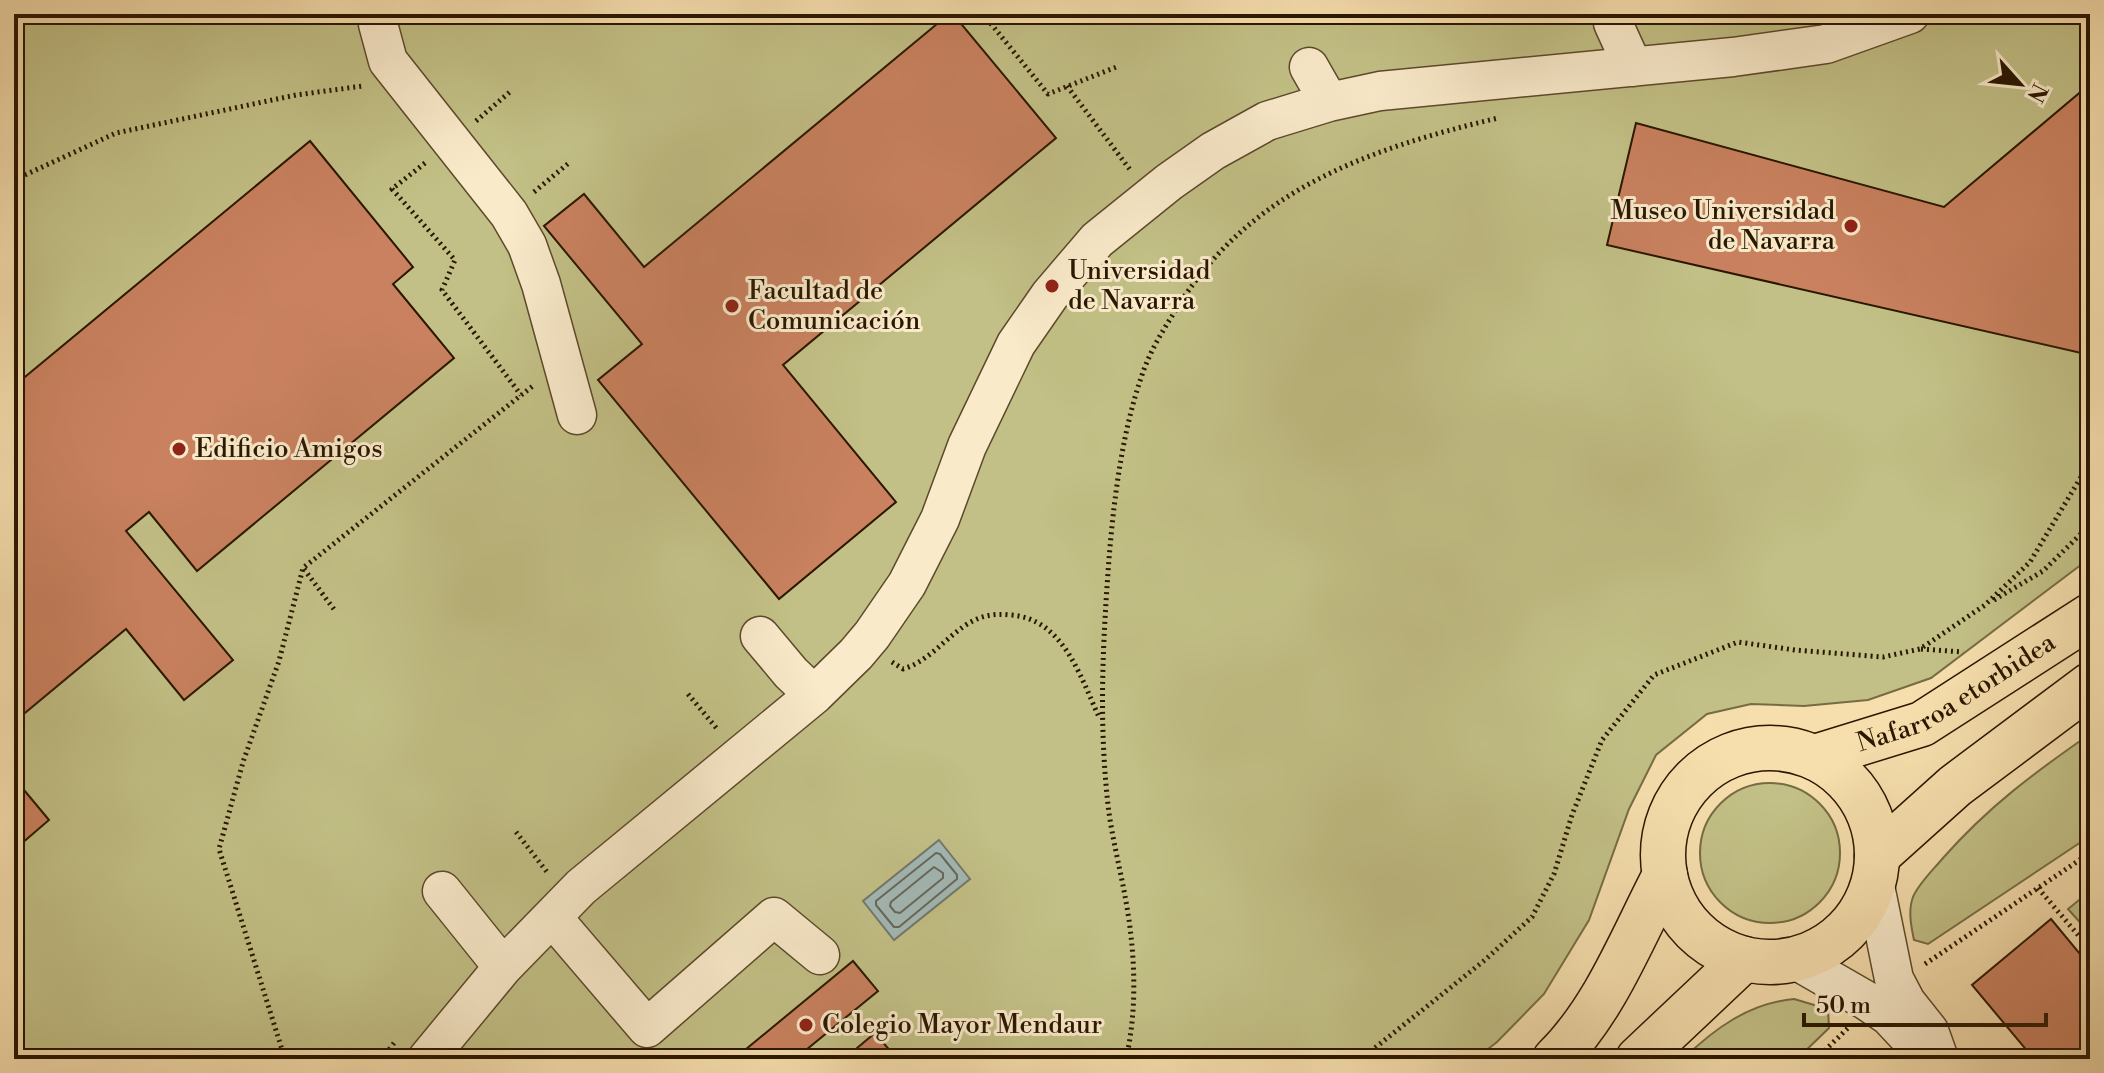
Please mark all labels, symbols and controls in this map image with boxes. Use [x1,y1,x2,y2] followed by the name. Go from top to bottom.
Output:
[1980,44,2060,124] north arrow
[2020,79,2052,107] text: N
[1611,195,1836,257] place label: Museo Universidad de Navarra
[1842,217,1860,235] marker: Museo Universidad de Navarra
[1068,255,1210,317] place label: Universidad de Navarra
[748,275,920,337] place label: Facultad de Comunicación
[1043,277,1061,295] marker: Universidad de Navarra
[723,297,741,315] marker: Facultad de Comunicación
[195,433,383,465] place label: Edificio Amigos
[170,440,188,458] marker: Edificio Amigos
[1853,626,2062,759] street label: Nafarroa etorbidea
[1804,977,2046,1027] scale bar
[1816,991,1871,1021] text: 50 m
[822,1009,1102,1041] place label: Colegio Mayor Mendaur
[797,1016,815,1034] marker: Colegio Mayor Mendaur

